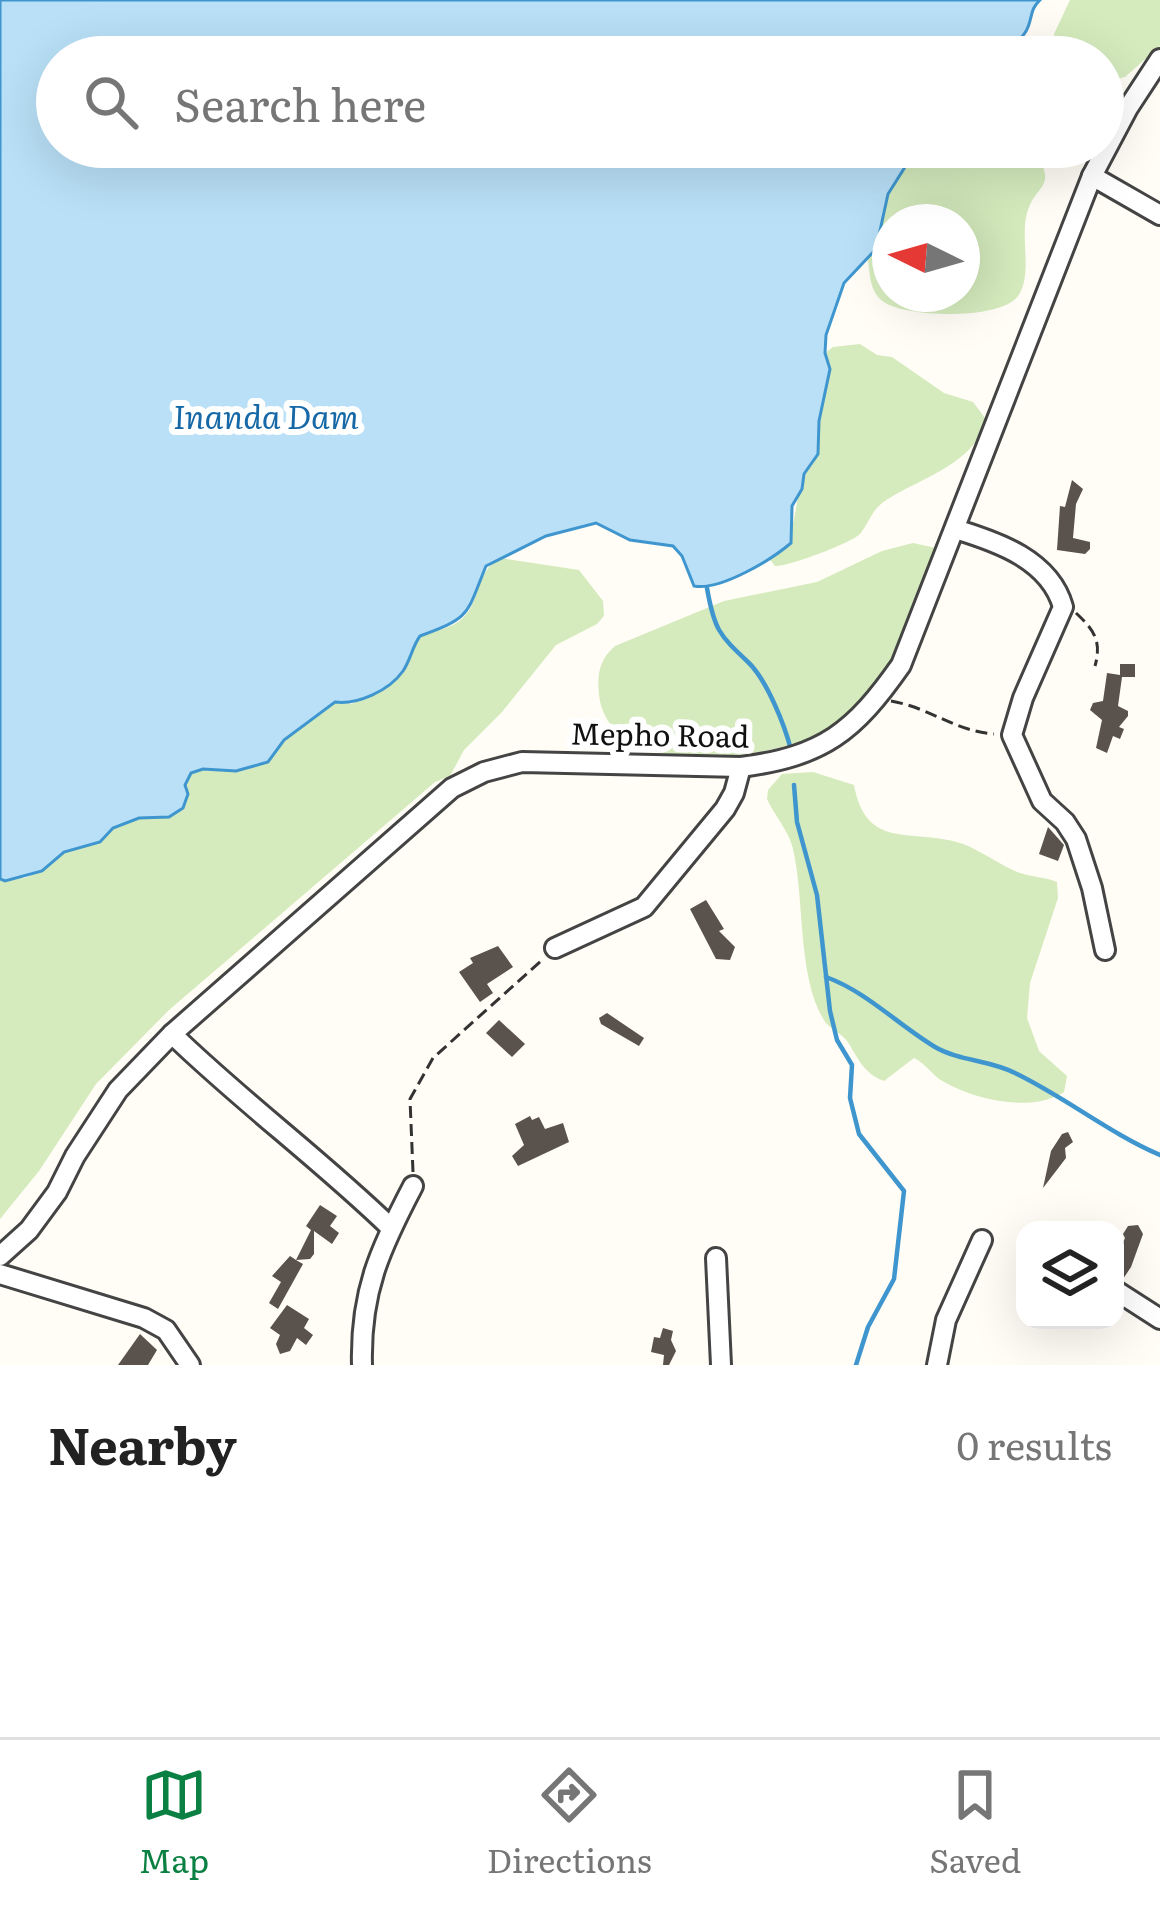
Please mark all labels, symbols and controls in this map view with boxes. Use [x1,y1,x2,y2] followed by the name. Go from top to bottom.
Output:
[36,36,1124,168] search box
[78,69,144,135] icon: search
[174,69,426,136] text: Search here
[872,204,980,312] north arrow
[173,390,359,439] water label: Inanda Dam
[570,709,750,757] street label: Mepho Road
[1016,1221,1124,1329] map controls
[1016,1221,1124,1329] button: layers
[48,1405,237,1481] text: Nearby
[957,1414,1112,1472] text: 0 results
[139,1762,209,1883] tab: Map
[487,1762,652,1883] tab: Directions
[929,1762,1021,1883] tab: Saved

